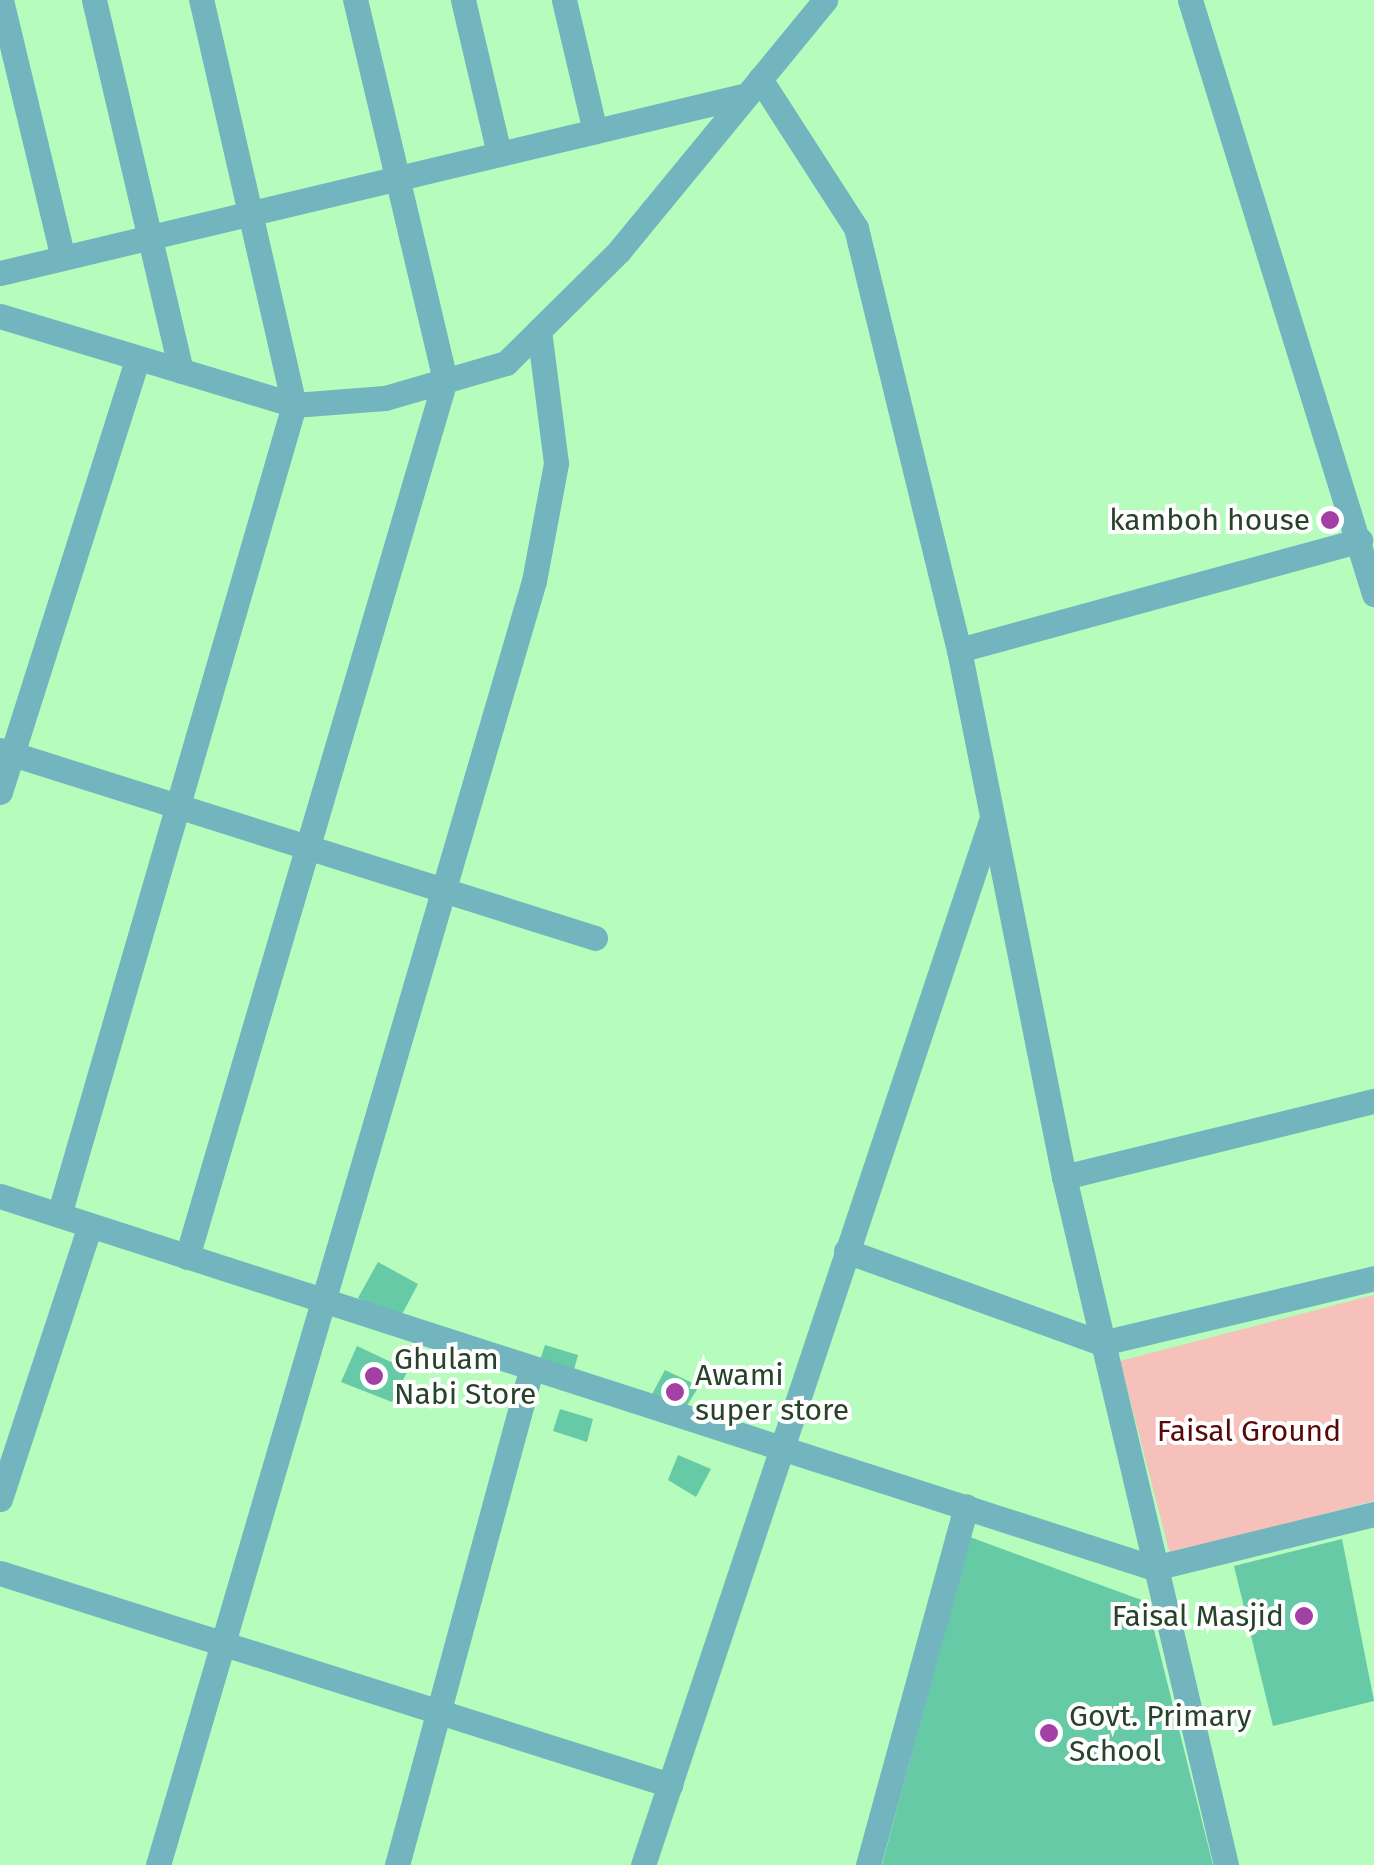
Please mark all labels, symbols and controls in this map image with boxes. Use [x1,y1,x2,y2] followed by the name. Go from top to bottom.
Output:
[1109,502,1310,538] place label: kamboh house
[1319,509,1341,531] marker: kamboh house
[394,1341,536,1412] place label: Ghulam Nabi Store
[695,1357,849,1428] place label: Awami super store
[363,1365,385,1387] marker: Ghulam Nabi Store
[664,1381,686,1403] marker: Awami super store
[1157,1413,1341,1449] park label: Faisal Ground
[1112,1598,1284,1634] place label: Faisal Masjid
[1293,1605,1315,1627] marker: Faisal Masjid
[1069,1698,1251,1768] place label: Govt. Primary School
[1038,1722,1060,1744] marker: Govt. Primary School

